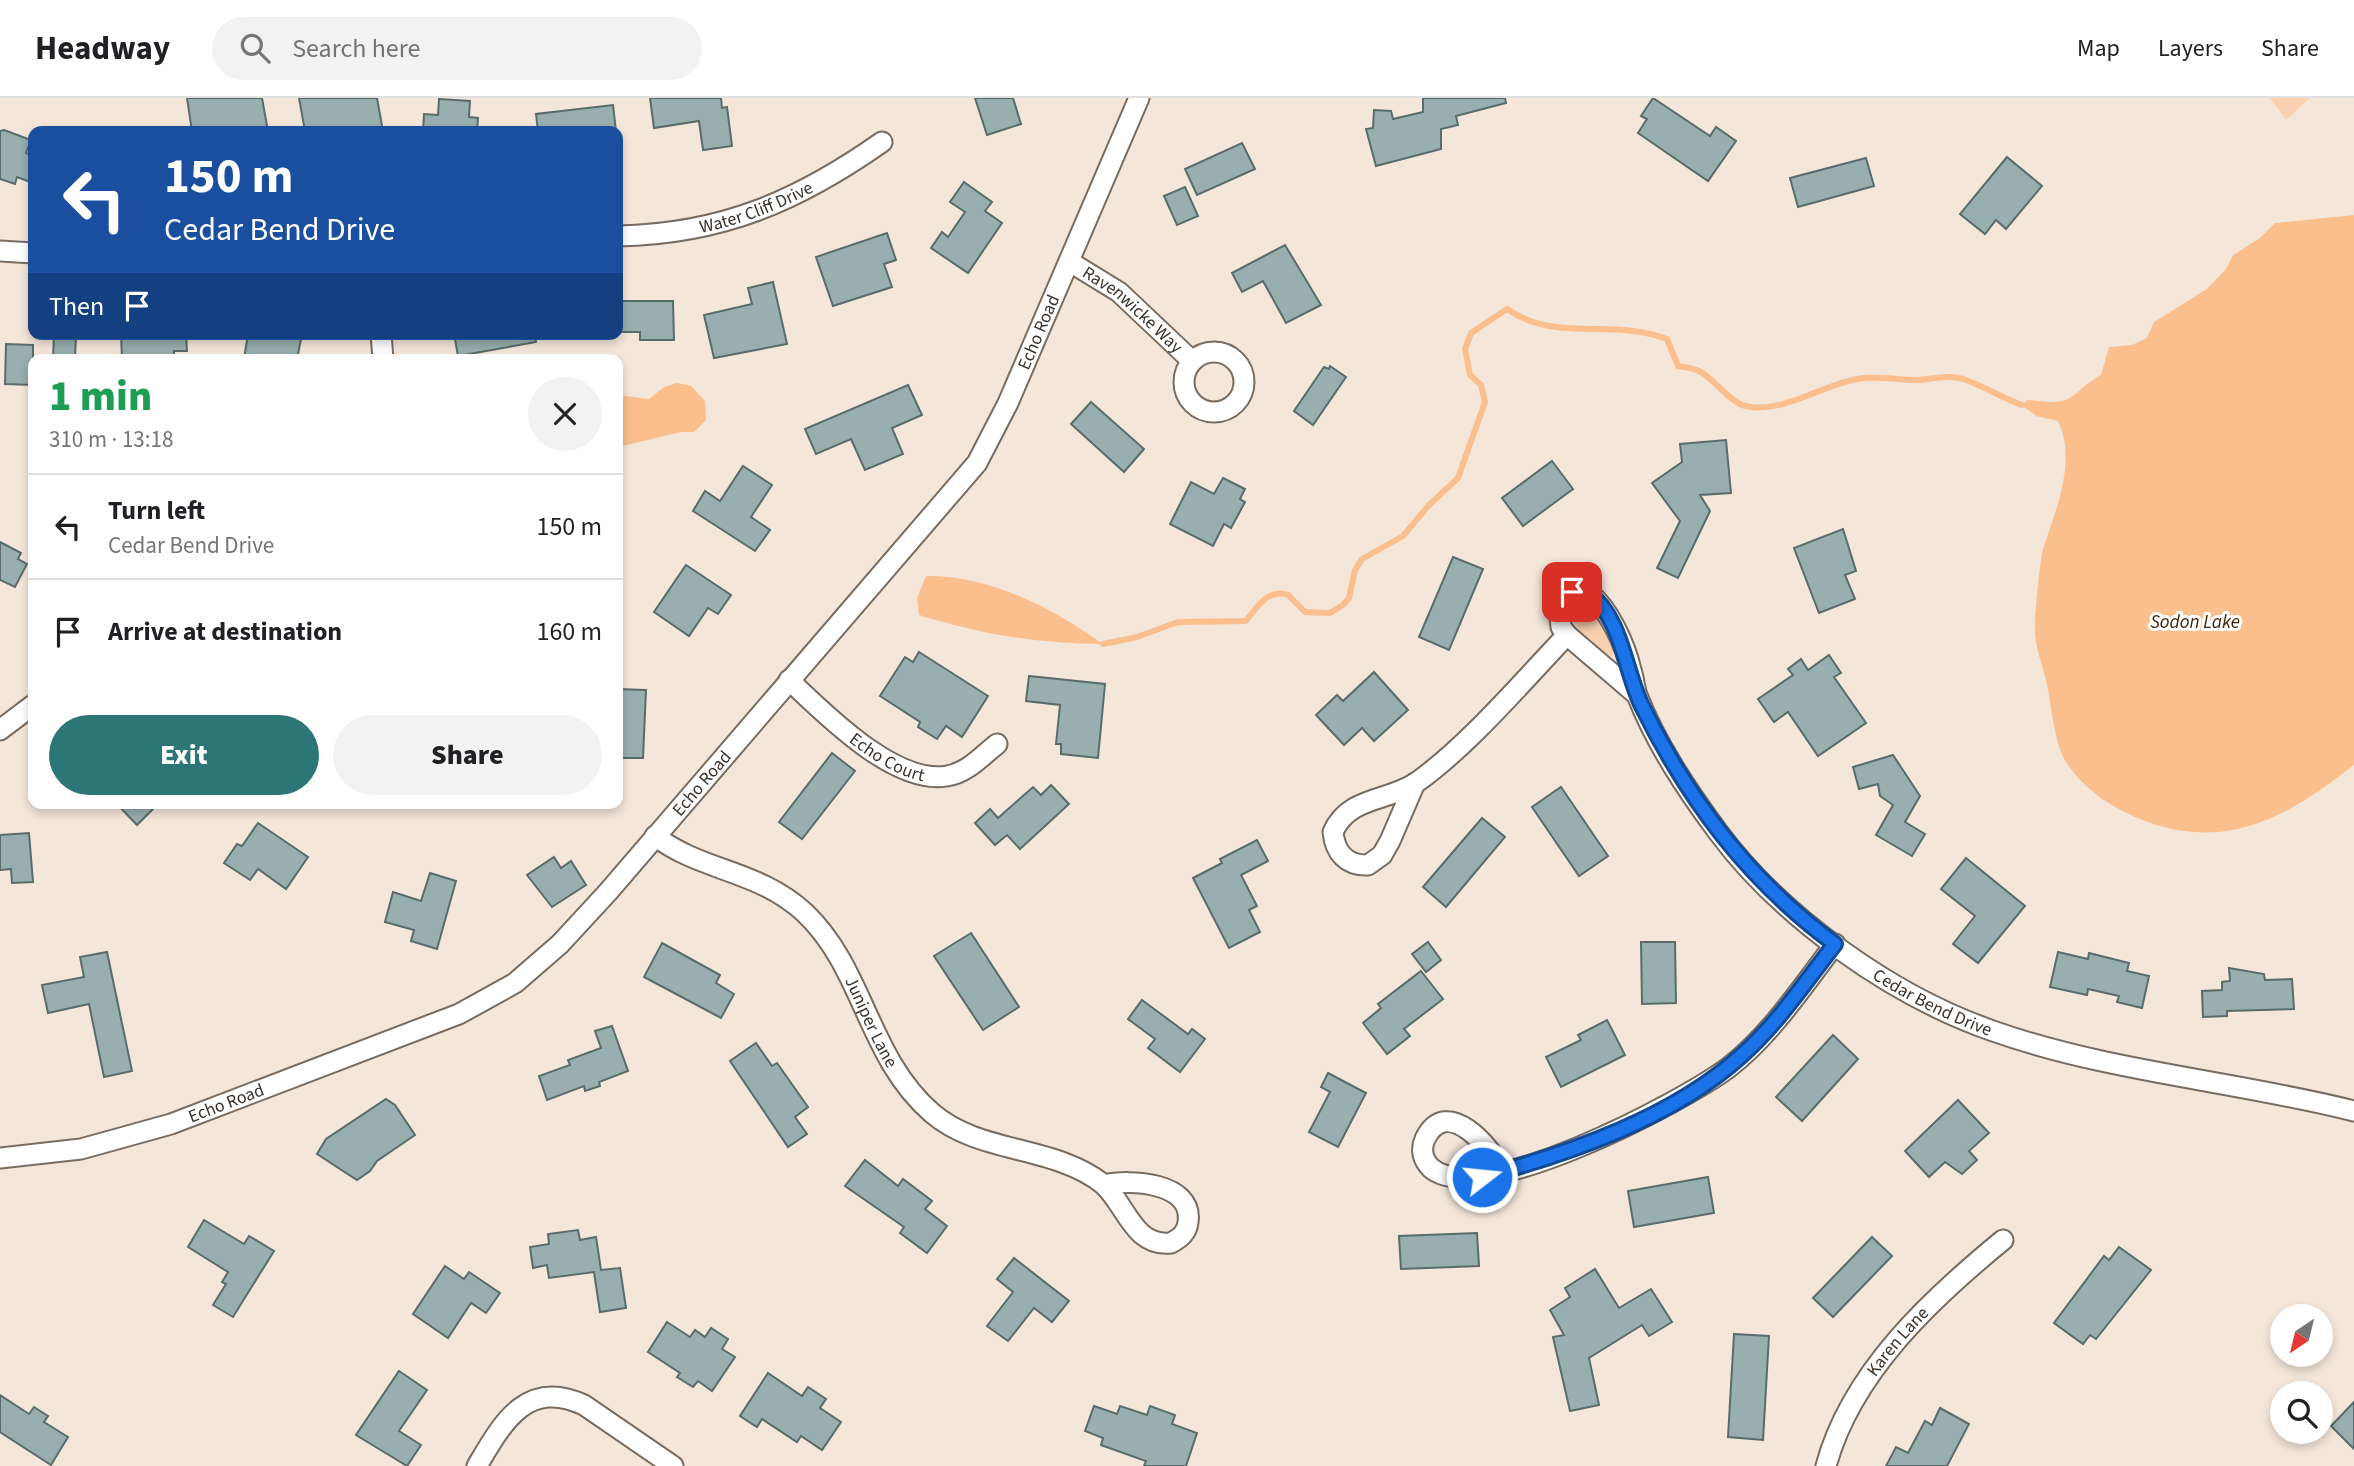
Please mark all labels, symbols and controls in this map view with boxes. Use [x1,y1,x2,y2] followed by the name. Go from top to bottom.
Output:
[212,17,702,80] search box
[35,25,170,72] text: Headway
[236,29,274,67] icon: search
[292,30,420,67] text: Search here
[2077,31,2120,66] text: Map
[2158,31,2223,66] text: Layers
[2261,31,2319,66] text: Share
[164,142,293,212] text: 150 m
[49,154,140,245] icon: left
[697,175,817,239] street label: Water Cliff Drive
[164,207,395,253] text: Cedar Bend Drive
[1078,260,1189,359] street label: Ravenwicke Way
[118,287,156,325] icon: arrive
[49,288,104,325] text: Then
[1011,291,1066,374] street label: Echo Road
[49,367,152,427] text: 1 min
[528,377,602,451] button: close
[49,423,173,456] text: 310 m · 13:18
[108,492,205,529] text: Turn left
[49,508,87,546] icon: left
[536,508,602,545] text: 150 m
[108,529,274,562] text: Cedar Bend Drive
[1542,562,1602,622] pin
[1553,573,1591,611] icon: arrive
[2150,609,2240,636] water label: Sodon Lake
[49,613,87,651] icon: arrive
[108,613,342,650] text: Arrive at destination
[536,613,602,650] text: 160 m
[49,715,319,795] button: Exit
[333,715,602,795] button: Share
[844,727,927,788] street label: Echo Court
[666,745,737,821] street label: Echo Road
[1868,962,1996,1042] street label: Cedar Bend Drive
[839,972,904,1072] street label: Juniper Lane
[185,1077,268,1129] street label: Echo Road
[1445,1140,1519,1214] position arrow
[1860,1301,1934,1381] street label: Karen Lane
[2270,1304,2333,1367] north arrow
[2270,1304,2333,1444] map controls
[2270,1381,2333,1444] button: search

